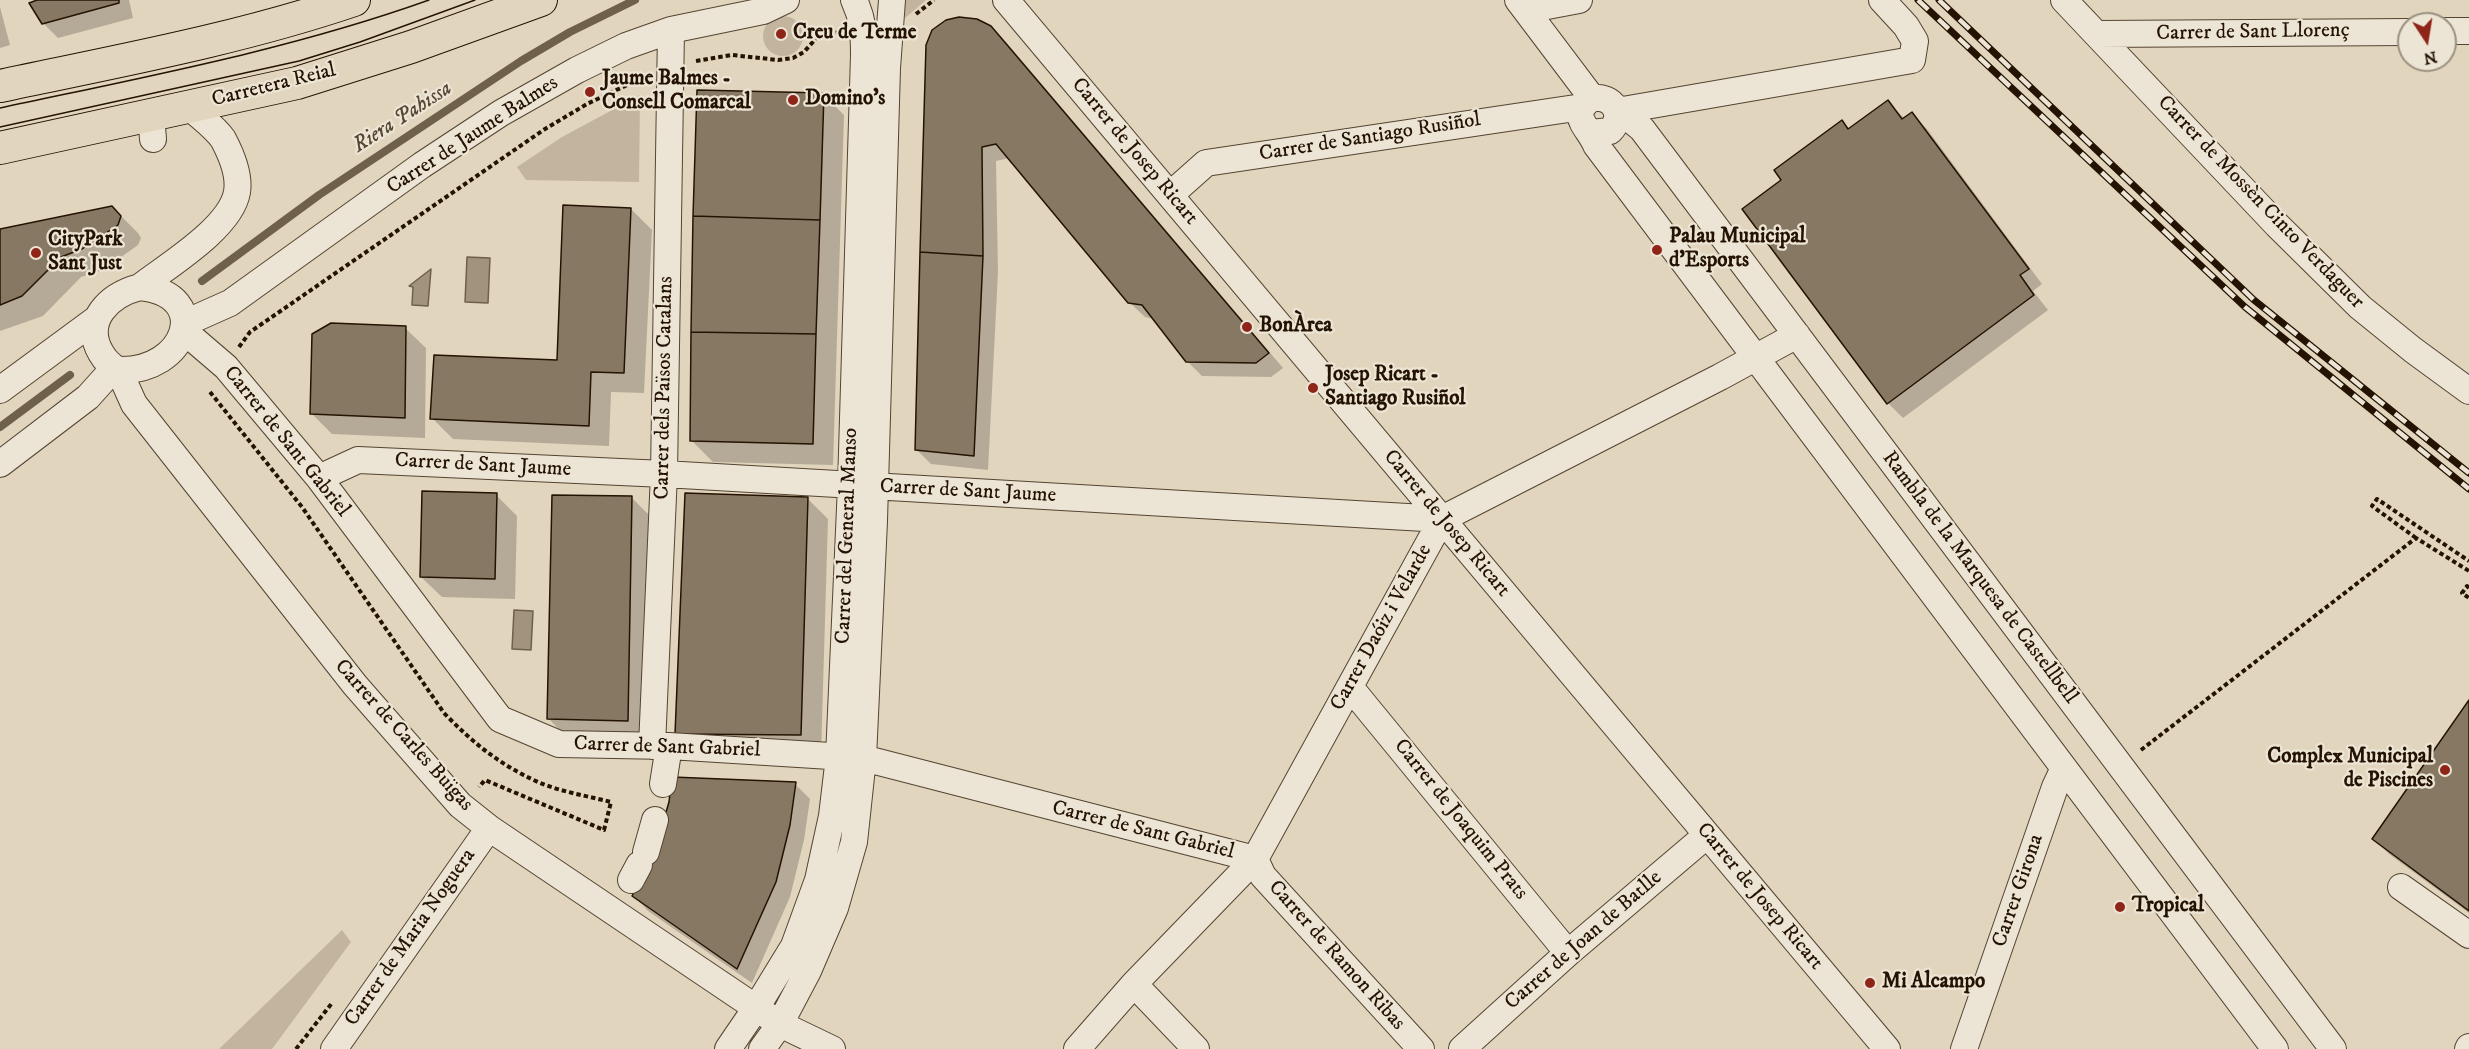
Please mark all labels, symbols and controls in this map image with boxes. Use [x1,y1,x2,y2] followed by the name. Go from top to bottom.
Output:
[2397,12,2457,72] north arrow
[2156,19,2350,47] street label: Carrer de Sant Llorenç
[793,21,916,47] place label: Creu de Terme
[774,27,788,41] marker: Creu de Terme
[2422,47,2439,69] text: N
[209,58,339,114] street label: Carretera Reial
[602,67,751,117] place label: Jaume Balmes - Consell Comarcal
[383,71,563,201] street label: Carrer de Jaume Balmes
[1065,73,1203,231] street label: Carrer de Josep Ricart
[348,76,458,160] water label: Riera Pahissa
[583,85,597,99] marker: Jaume Balmes - Consell Comarcal
[805,87,885,113] place label: Domino's
[2151,91,2369,315] street label: Carrer de Mossèn Cinto Verdaguer
[786,93,800,107] marker: Domino's
[1257,108,1483,168] street label: Carrer de Santiago Rusiñol
[1669,225,1806,275] place label: Palau Municipal d'Esports
[48,228,123,278] place label: CityPark Sant Just
[1650,243,1664,257] marker: Palau Municipal d'Esports
[29,246,43,260] marker: CityPark Sant Just
[650,276,680,500] street label: Carrer dels Països Catalans
[1259,314,1332,340] place label: BonÀrea
[1240,320,1254,334] marker: BonÀrea
[217,361,355,523] street label: Carrer de Sant Gabriel
[1325,363,1466,413] place label: Josep Ricart - Santiago Rusiñol
[1306,381,1320,395] marker: Josep Ricart - Santiago Rusiñol
[832,427,864,645] street label: Carrer del General Manso
[1377,445,1515,603] street label: Carrer de Josep Ricart
[1876,447,2082,709] street label: Rambla de la Marquesa de Castellbell
[394,449,572,483] street label: Carrer de Sant Jaume
[879,475,1057,509] street label: Carrer de Sant Jaume
[1326,540,1438,716] street label: Carrer Daóiz i Velarde
[328,655,478,817] street label: Carrer de Carles Buïgas
[573,732,761,764] street label: Carrer de Sant Gabriel
[1388,735,1532,905] street label: Carrer de Joaquim Prats
[2267,745,2433,795] place label: Complex Municipal de Piscines
[2438,763,2452,777] marker: Complex Municipal de Piscines
[1049,796,1237,866] street label: Carrer de Sant Gabriel
[1690,818,1828,976] street label: Carrer de Josep Ricart
[1988,831,2050,951] street label: Carrer Girona
[340,844,482,1032] street label: Carrer de Maria Noguera
[1500,866,1668,1016] street label: Carrer de Joan de Batlle
[1262,876,1410,1036] street label: Carrer de Ramon Ribas
[2132,894,2204,920] place label: Tropical
[2113,900,2127,914] marker: Tropical
[1882,970,1985,996] place label: Mi Alcampo
[1863,976,1877,990] marker: Mi Alcampo

